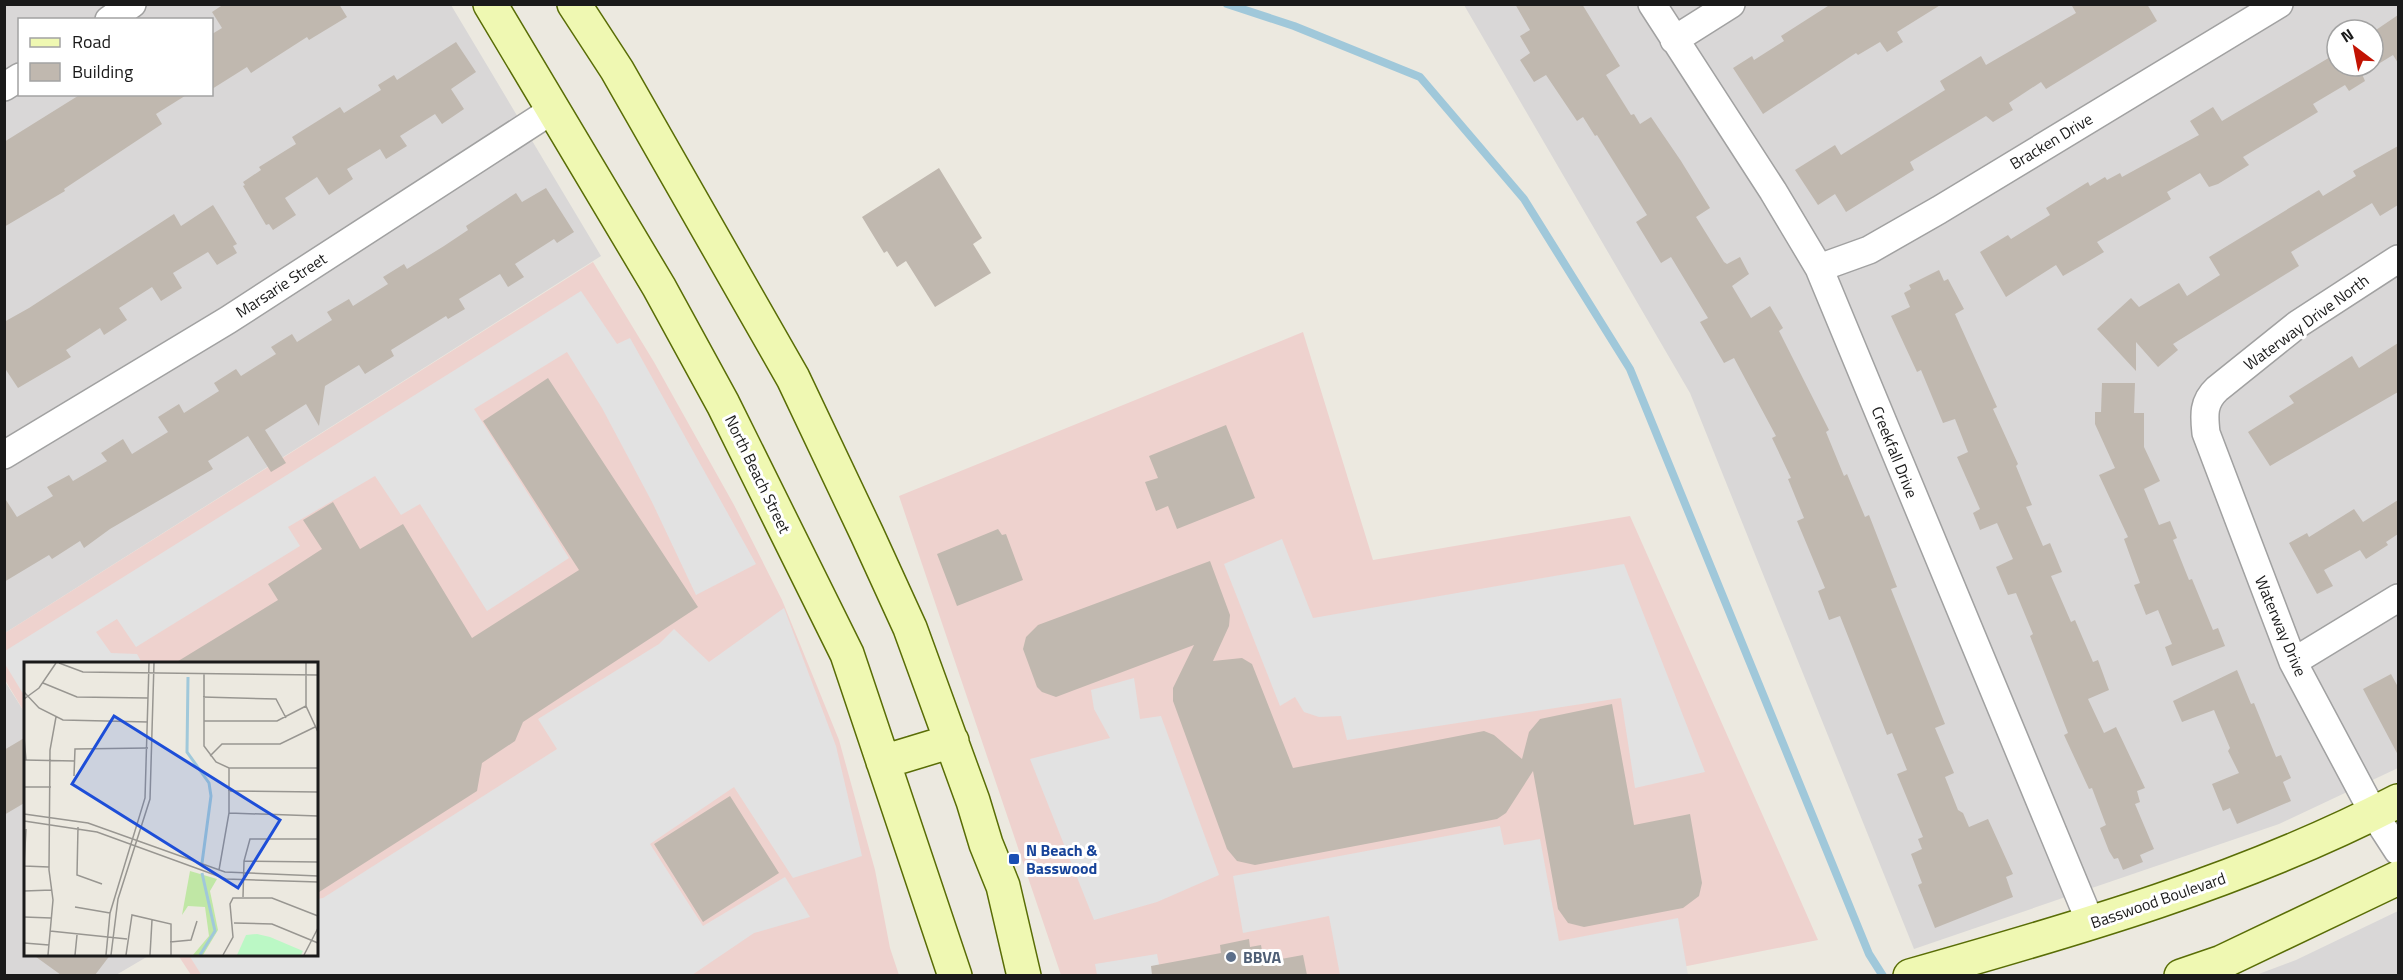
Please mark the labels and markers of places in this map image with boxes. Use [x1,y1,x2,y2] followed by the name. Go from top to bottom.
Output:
[1026,838,1098,880] place label: N Beach & Basswood
[1007,852,1021,866] marker: N Beach & Basswood
[1243,945,1282,969] place label: BBVA
[1224,950,1238,964] marker: BBVA

